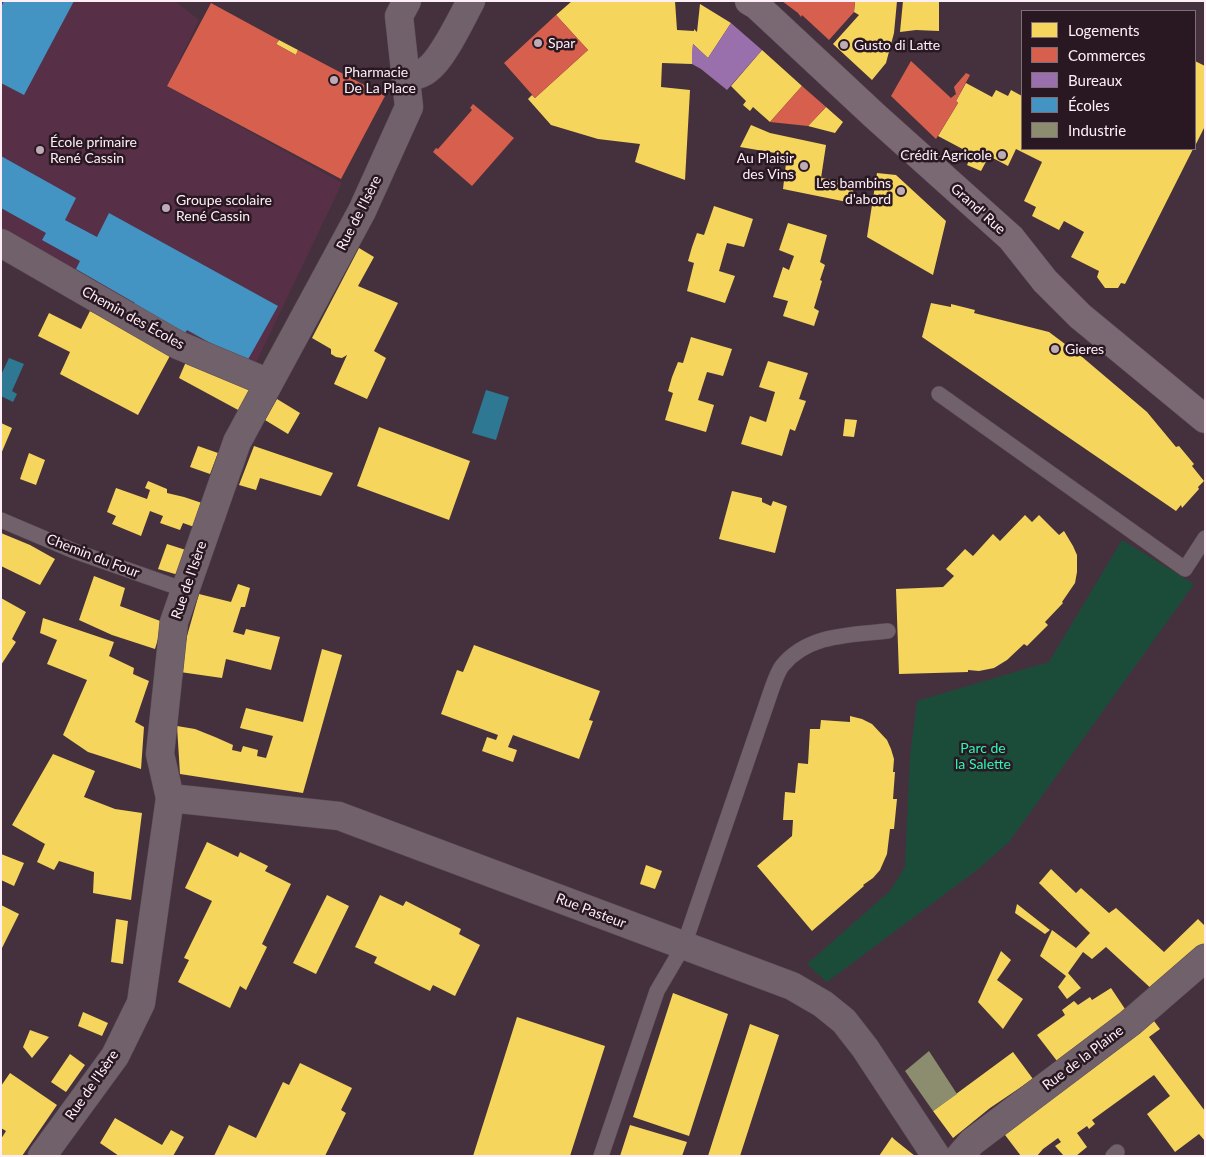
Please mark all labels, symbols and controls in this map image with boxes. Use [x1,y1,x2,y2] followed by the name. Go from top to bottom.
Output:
[1021,10,1196,150] legend
[1068,21,1140,39] text: Logements
[548,35,575,51] place label: Spar
[532,37,544,49] marker: Spar
[854,37,940,53] place label: Gusto di Latte
[838,39,850,51] marker: Gusto di Latte
[1068,46,1146,64] text: Commerces
[344,64,416,96] place label: Pharmacie De La Place
[1068,71,1122,89] text: Bureaux
[328,74,340,86] marker: Pharmacie De La Place
[1068,96,1110,114] text: Écoles
[1068,121,1126,139] text: Industrie
[50,134,137,166] place label: École primaire René Cassin
[34,144,46,156] marker: École primaire René Cassin
[900,147,992,163] place label: Crédit Agricole
[996,149,1008,161] marker: Crédit Agricole
[737,150,794,182] place label: Au Plaisir des Vins
[798,160,810,172] marker: Au Plaisir des Vins
[333,173,385,253] street label: Rue de l'Isère
[816,175,891,208] place label: Les bambins d'abord
[947,180,1009,238] street label: Grand' Rue
[895,185,907,197] marker: Les bambins d'abord
[176,192,272,224] place label: Groupe scolaire René Cassin
[160,202,172,214] marker: Groupe scolaire René Cassin
[79,283,187,353] street label: Chemin des Écoles
[1065,341,1104,357] place label: Gieres
[1049,343,1061,355] marker: Gieres
[44,531,142,581] street label: Chemin du Four
[168,539,210,621] street label: Rue de l'Isère
[955,740,1011,772] park label: Parc de la Salette
[554,890,628,932] street label: Rue Pasteur
[1039,1022,1127,1094] street label: Rue de la Plaine
[62,1047,122,1123] street label: Rue de l'Isère

